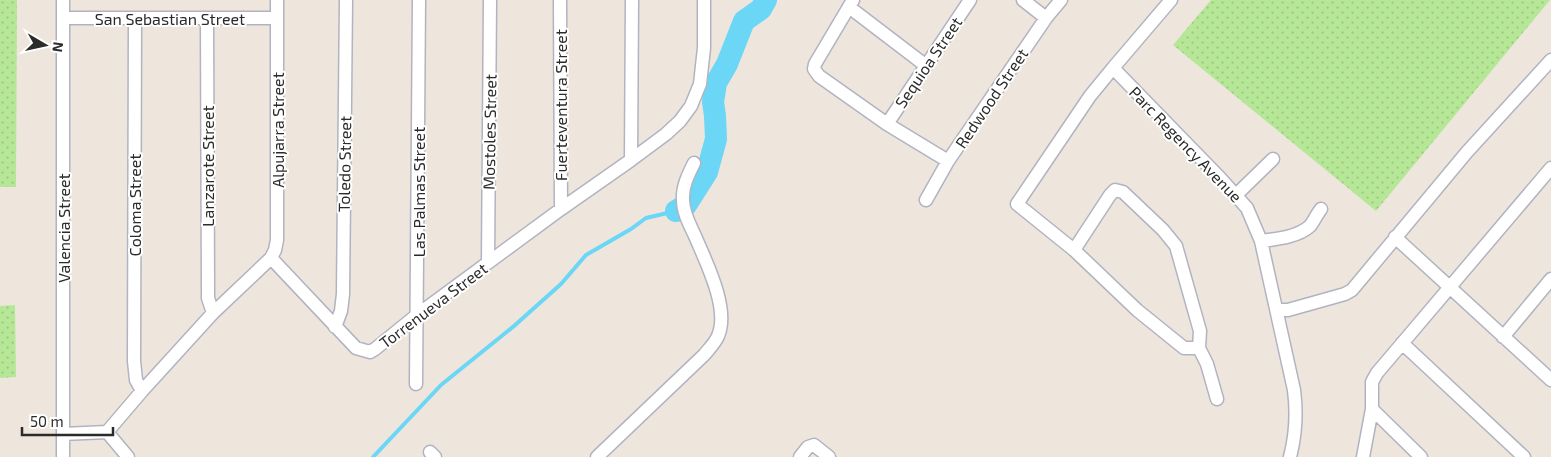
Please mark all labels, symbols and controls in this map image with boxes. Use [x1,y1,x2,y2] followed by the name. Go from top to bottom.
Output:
[95,9,245,28] street label: San Sebastian Street
[891,13,965,111] street label: Sequioa Street
[20,20,70,70] north arrow
[551,29,570,181] street label: Fuerteventura Street
[49,41,68,53] text: N
[951,45,1031,151] street label: Redwood Street
[268,72,288,188] street label: Alpujarra Street
[478,74,500,190] street label: Mostoles Street
[1126,82,1246,206] street label: Parc Regency Avenue
[198,105,217,227] street label: Lanzarote Street
[334,116,354,212] street label: Toledo Street
[409,127,428,257] street label: Las Palmas Street
[125,154,144,256] street label: Coloma Street
[54,173,73,283] street label: Valencia Street
[375,258,491,352] street label: Torrenueva Street
[22,404,114,436] scale bar
[30,412,64,430] text: 50 m

